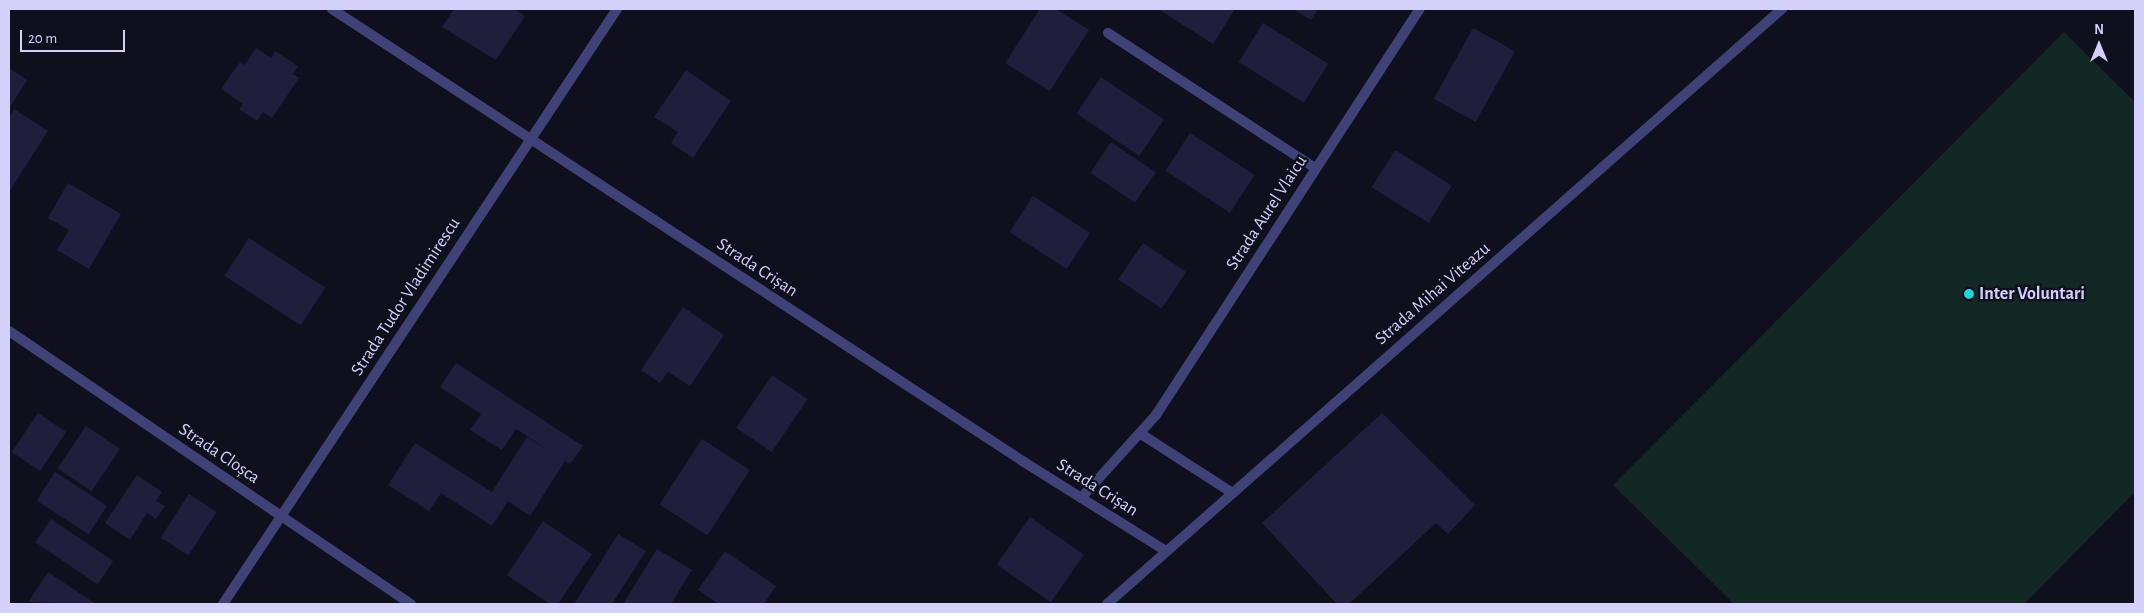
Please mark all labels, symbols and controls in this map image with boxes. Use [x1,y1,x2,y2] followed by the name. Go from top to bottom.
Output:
[22,20,128,52] scale bar
[2074,20,2124,70] north arrow
[2094,23,2104,37] text: N
[28,31,57,46] text: 20 m
[1222,152,1312,274] street label: Strada Aurel Vlaicu
[347,214,465,380] street label: Strada Tudor Vladimirescu
[713,234,801,302] street label: Strada Crișan
[1371,238,1495,350] street label: Strada Mihai Viteazu
[1979,283,2085,305] place label: Inter Voluntari
[1963,288,1975,300] marker: Inter Voluntari
[174,419,264,489] street label: Strada Cloșca
[1052,454,1142,522] street label: Strada Crișan

